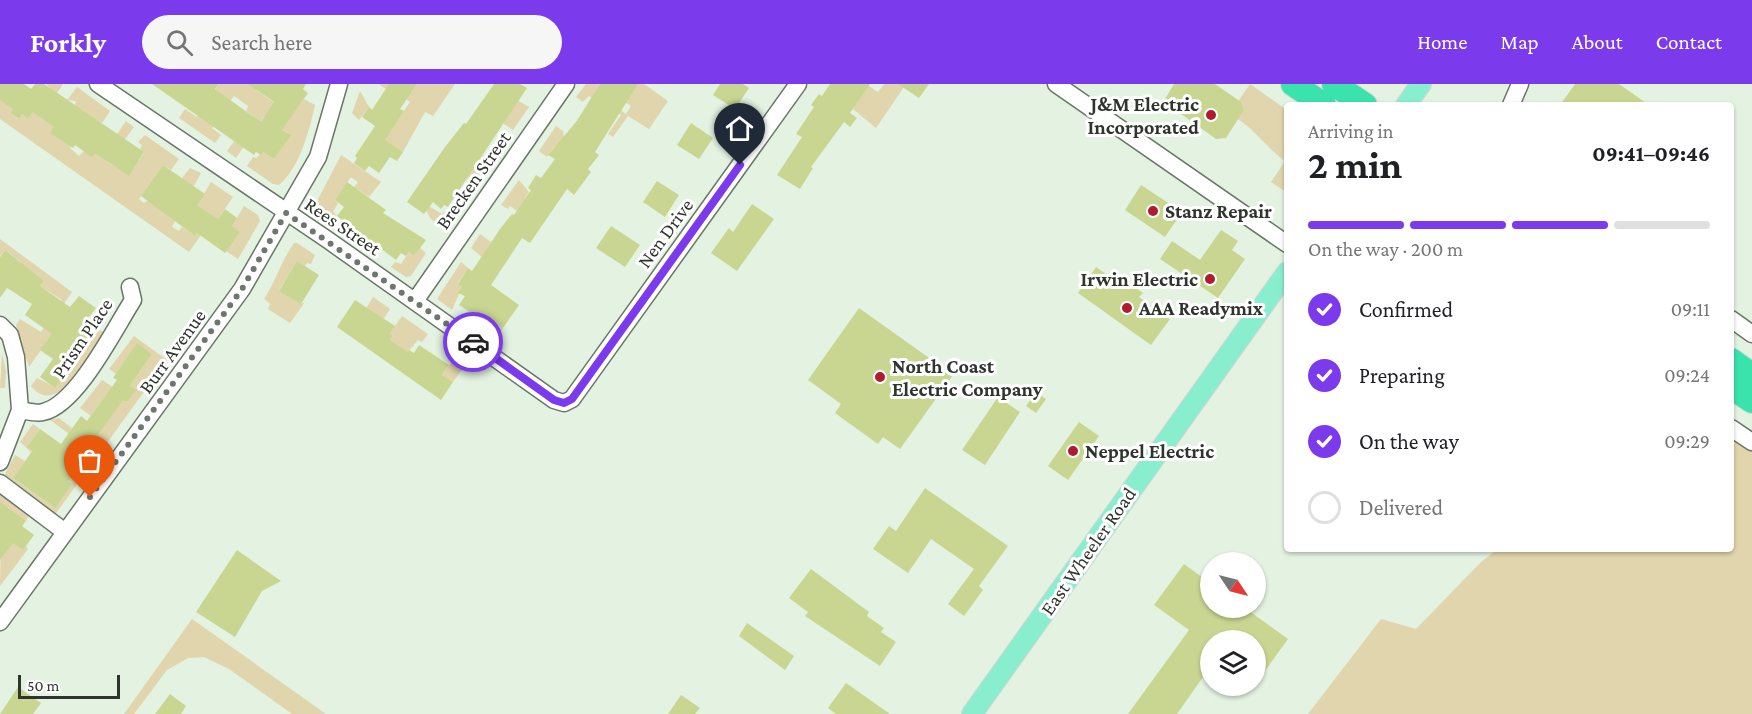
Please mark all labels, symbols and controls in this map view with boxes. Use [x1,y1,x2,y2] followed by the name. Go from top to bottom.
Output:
[142,15,562,69] search box
[163,26,196,59] icon: search
[30,27,106,58] text: Forkly
[211,30,312,55] text: Search here
[1417,30,1467,54] text: Home
[1500,30,1539,54] text: Map
[1572,30,1623,54] text: About
[1656,30,1722,54] text: Contact
[1087,93,1199,138] place label: J&M Electric Incorporated
[714,103,765,165] pin
[1204,108,1218,122] marker: J&M Electric Incorporated
[723,112,756,145] icon: home
[1308,120,1393,142] text: Arriving in
[431,127,515,233] street label: Brecken Street
[1592,141,1710,166] text: 09:41–09:46
[1308,143,1402,186] text: 2 min
[301,193,385,260] street label: Rees Street
[633,194,697,272] street label: Nen Drive
[1165,200,1272,222] place label: Stanz Repair
[1146,204,1160,218] marker: Stanz Repair
[1308,238,1463,260] text: On the way · 200 m
[1081,268,1198,290] place label: Irwin Electric
[1203,272,1217,286] marker: Irwin Electric
[1308,293,1341,326] icon: check
[47,294,117,382] street label: Prism Place
[1138,297,1264,319] place label: AAA Readymix
[1359,297,1453,322] text: Confirmed
[1671,298,1710,320] text: 09:11
[1120,301,1134,315] marker: AAA Readymix
[134,305,210,397] street label: Burr Avenue
[443,312,503,372] courier
[457,326,490,359] icon: car
[892,355,1043,400] place label: North Coast Electric Company
[1308,359,1341,392] icon: check
[1359,363,1445,388] text: Preparing
[1664,364,1710,386] text: 09:24
[873,370,887,384] marker: North Coast Electric Company
[1308,425,1341,458] icon: check
[1359,429,1459,454] text: On the way
[1664,430,1710,452] text: 09:29
[64,435,115,497] pin
[1085,440,1214,462] place label: Neppel Electric
[73,444,106,477] icon: bag
[1066,444,1080,458] marker: Neppel Electric
[1036,483,1140,619] street label: East Wheeler Road
[1359,495,1443,520] text: Delivered
[1200,552,1266,618] north arrow
[1200,552,1266,696] map controls
[1200,630,1266,696] button: layers
[18,672,120,700] scale bar
[27,677,59,694] text: 50 m

